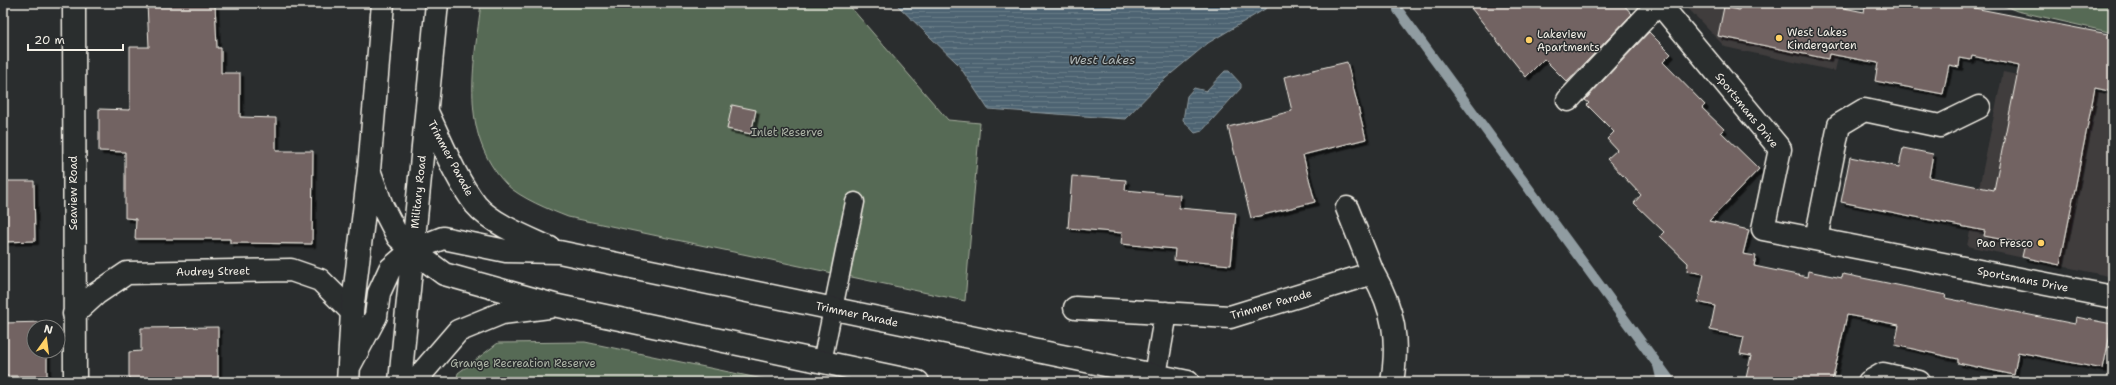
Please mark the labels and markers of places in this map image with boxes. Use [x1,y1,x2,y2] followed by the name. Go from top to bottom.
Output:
[1787,25,1857,53] place label: West Lakes Kindergarten
[1537,27,1600,55] place label: Lakeview Apartments
[1774,33,1784,43] marker: West Lakes Kindergarten
[1524,35,1534,45] marker: Lakeview Apartments
[1976,236,2033,251] place label: Pao Fresco
[2036,238,2046,248] marker: Pao Fresco

